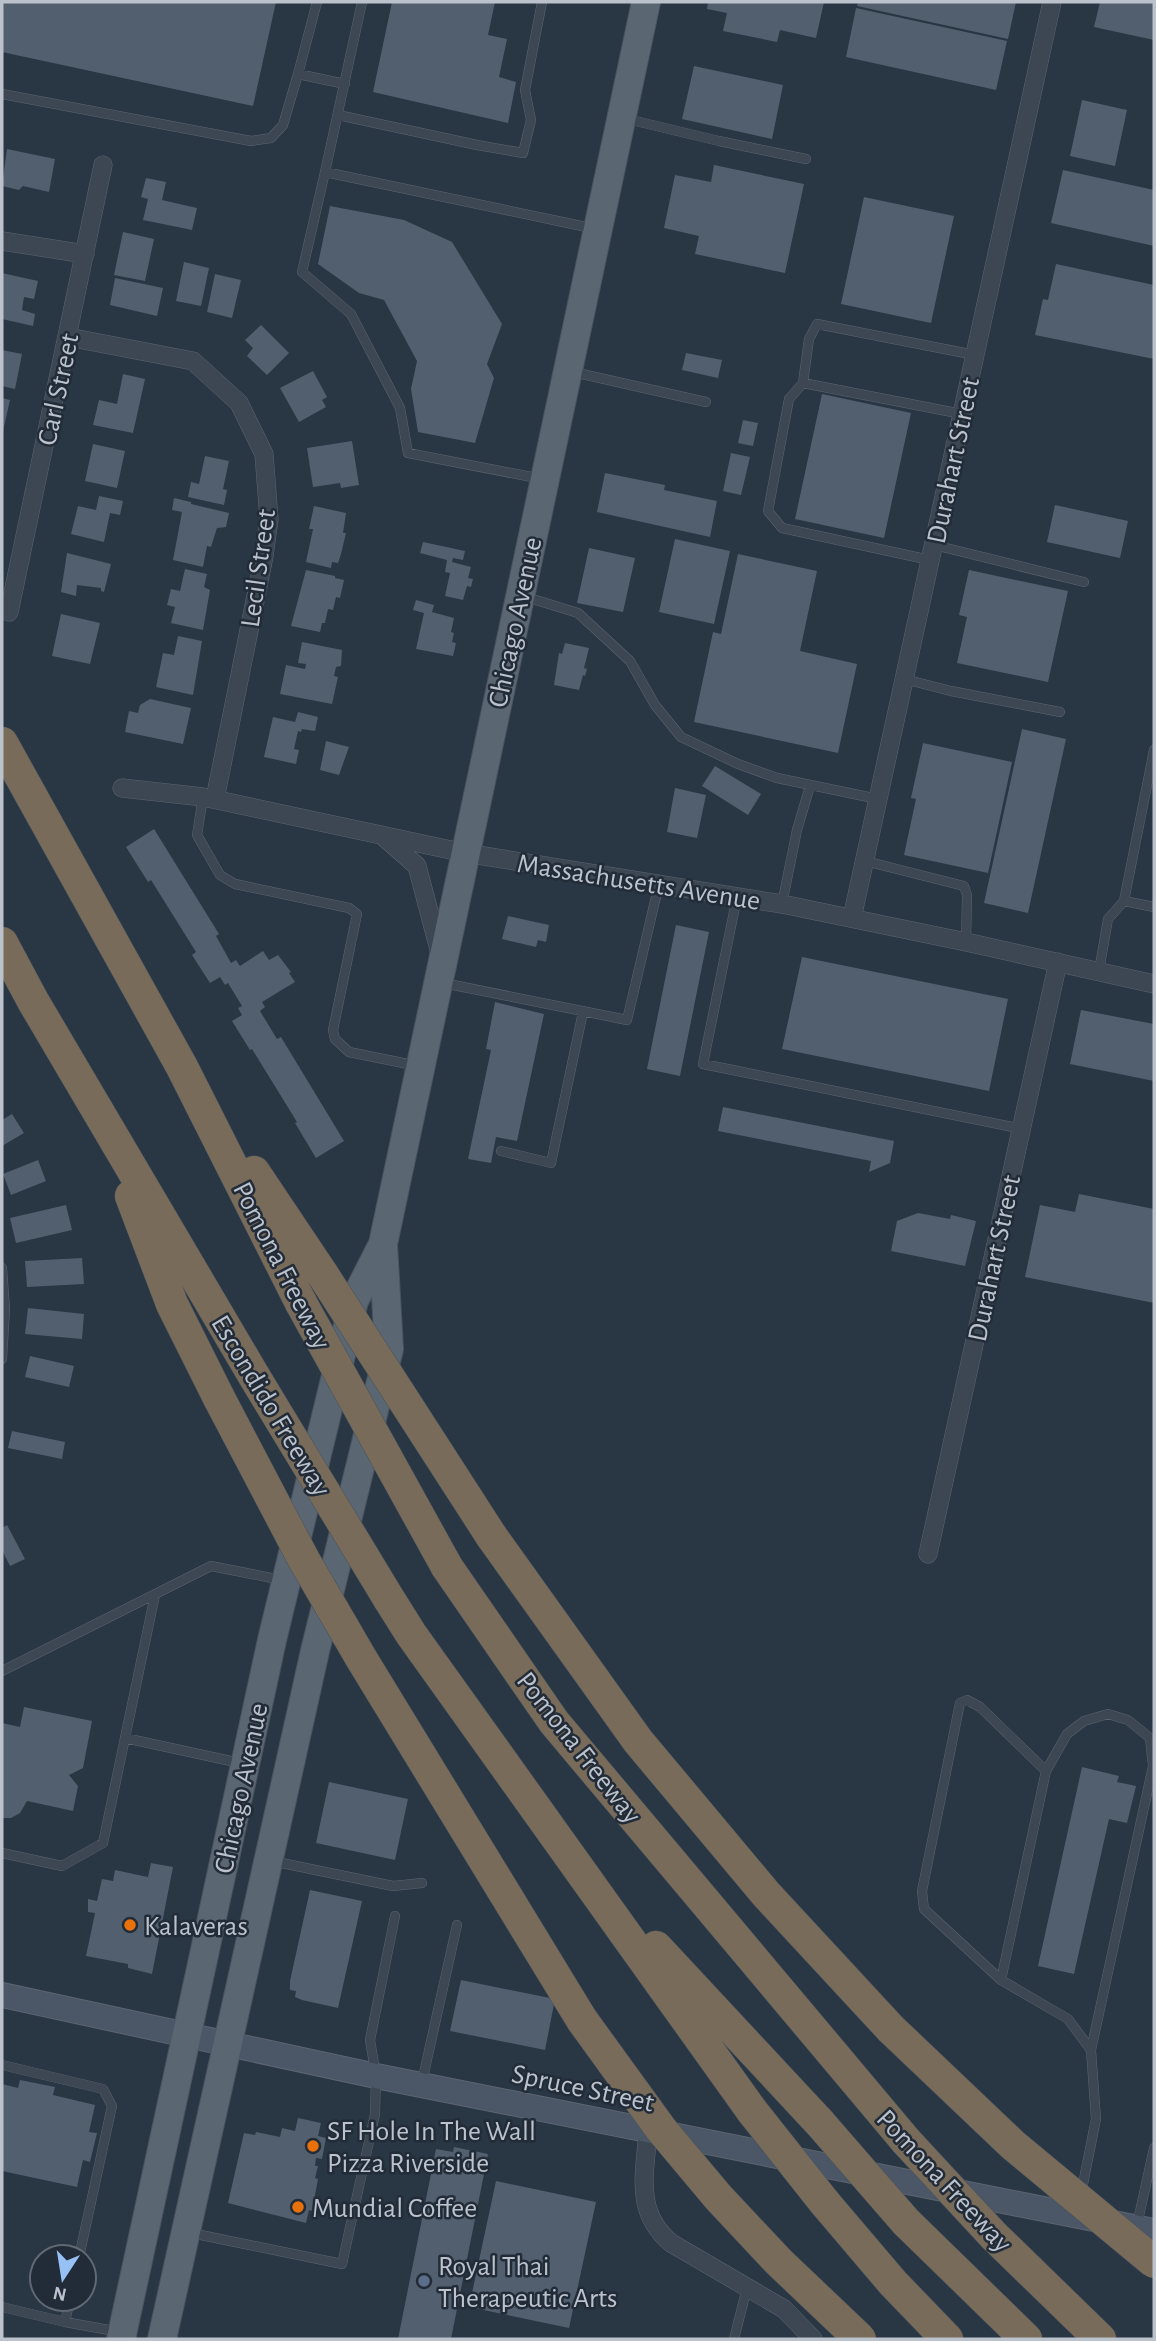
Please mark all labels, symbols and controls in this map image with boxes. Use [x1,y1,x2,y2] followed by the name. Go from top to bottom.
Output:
[33,331,84,448] street label: Carl Street
[923,375,985,546] street label: Durahart Street
[237,507,281,629] street label: Lecil Street
[484,535,548,710] street label: Chicago Avenue
[515,850,762,916] street label: Massachusetts Avenue
[964,1173,1026,1344] street label: Durahart Street
[227,1178,335,1354] street label: Pomona Freeway
[205,1311,335,1501] street label: Escondido Freeway
[511,1667,646,1829] street label: Pomona Freeway
[210,1701,274,1876] street label: Chicago Avenue
[144,1913,248,1941] place label: Kalaveras
[122,1917,138,1933] marker: Kalaveras
[509,2060,656,2118] street label: Spruce Street
[871,2105,1016,2258] street label: Pomona Freeway
[327,2118,536,2178] place label: SF Hole In The Wall Pizza Riverside
[305,2138,321,2154] marker: SF Hole In The Wall Pizza Riverside
[312,2195,477,2223] place label: Mundial Coffee
[290,2199,306,2215] marker: Mundial Coffee
[28,2243,98,2313] north arrow
[438,2253,617,2313] place label: Royal Thai Therapeutic Arts
[416,2273,432,2289] marker: Royal Thai Therapeutic Arts
[51,2282,68,2304] text: N

